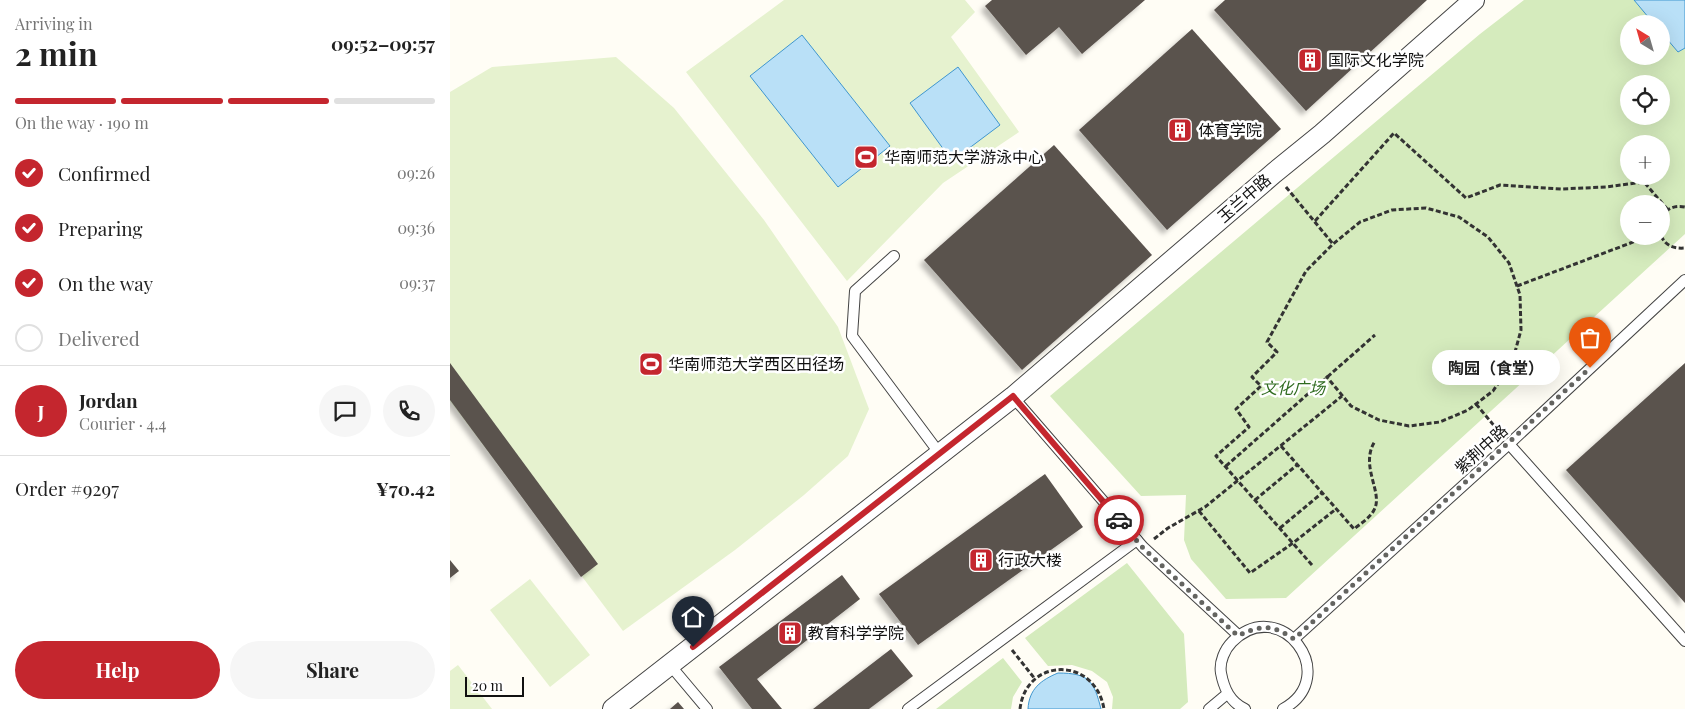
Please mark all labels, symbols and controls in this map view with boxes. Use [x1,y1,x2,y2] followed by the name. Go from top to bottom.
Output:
[15,13,93,34] text: Arriving in
[1620,15,1670,65] north arrow
[1620,15,1670,245] map controls
[331,30,435,56] text: 09:52–09:57
[15,31,98,74] text: 2 min
[1297,47,1323,73] building icon: 国际文化学院
[1328,49,1424,70] place label: 国际文化学院
[1620,75,1670,125] button: locate
[15,112,149,133] text: On the way · 190 m
[1167,117,1193,143] building icon: 体育学院
[1198,119,1262,140] place label: 体育学院
[1620,135,1670,185] button: +
[853,144,879,170] sports icon: 华南师范大学游泳中心
[884,146,1044,167] place label: 华南师范大学游泳中心
[15,159,43,187] icon: check
[58,160,151,186] text: Confirmed
[397,162,435,183] text: 09:26
[1213,169,1275,227] street label: 玉兰中路
[1620,195,1670,245] button: −
[15,214,43,242] icon: check
[58,215,143,241] text: Preparing
[398,217,435,238] text: 09:36
[15,269,43,297] icon: check
[58,270,153,296] text: On the way
[399,272,435,293] text: 09:37
[1569,317,1611,368] pin
[1576,324,1604,352] icon: bag
[58,325,140,351] text: Delivered
[1432,350,1560,386] callout: 陶园（食堂）
[638,351,664,377] sports icon: 华南师范大学西区田径场
[668,353,844,374] place label: 华南师范大学西区田径场
[1448,357,1544,378] text: 陶园（食堂）
[1261,377,1327,398] park label: 文化广场
[319,385,371,437] button: chat
[383,385,435,437] button: phone
[79,387,138,413] text: Jordan
[38,398,44,424] text: J
[79,413,166,434] text: Courier · 4.4
[1450,419,1511,478] street label: 紫荆中路
[15,475,119,501] text: Order #9297
[376,475,435,501] text: ¥70.42
[1094,495,1144,545] courier
[1105,506,1133,534] icon: car
[968,547,994,573] building icon: 行政大楼
[998,549,1062,570] place label: 行政大楼
[672,596,714,647] pin
[679,603,707,631] icon: home
[777,620,803,646] building icon: 教育科学学院
[808,622,904,643] place label: 教育科学学院
[15,641,220,699] button: Help
[230,641,435,699] button: Share
[465,674,524,697] scale bar
[472,676,503,695] text: 20 m

